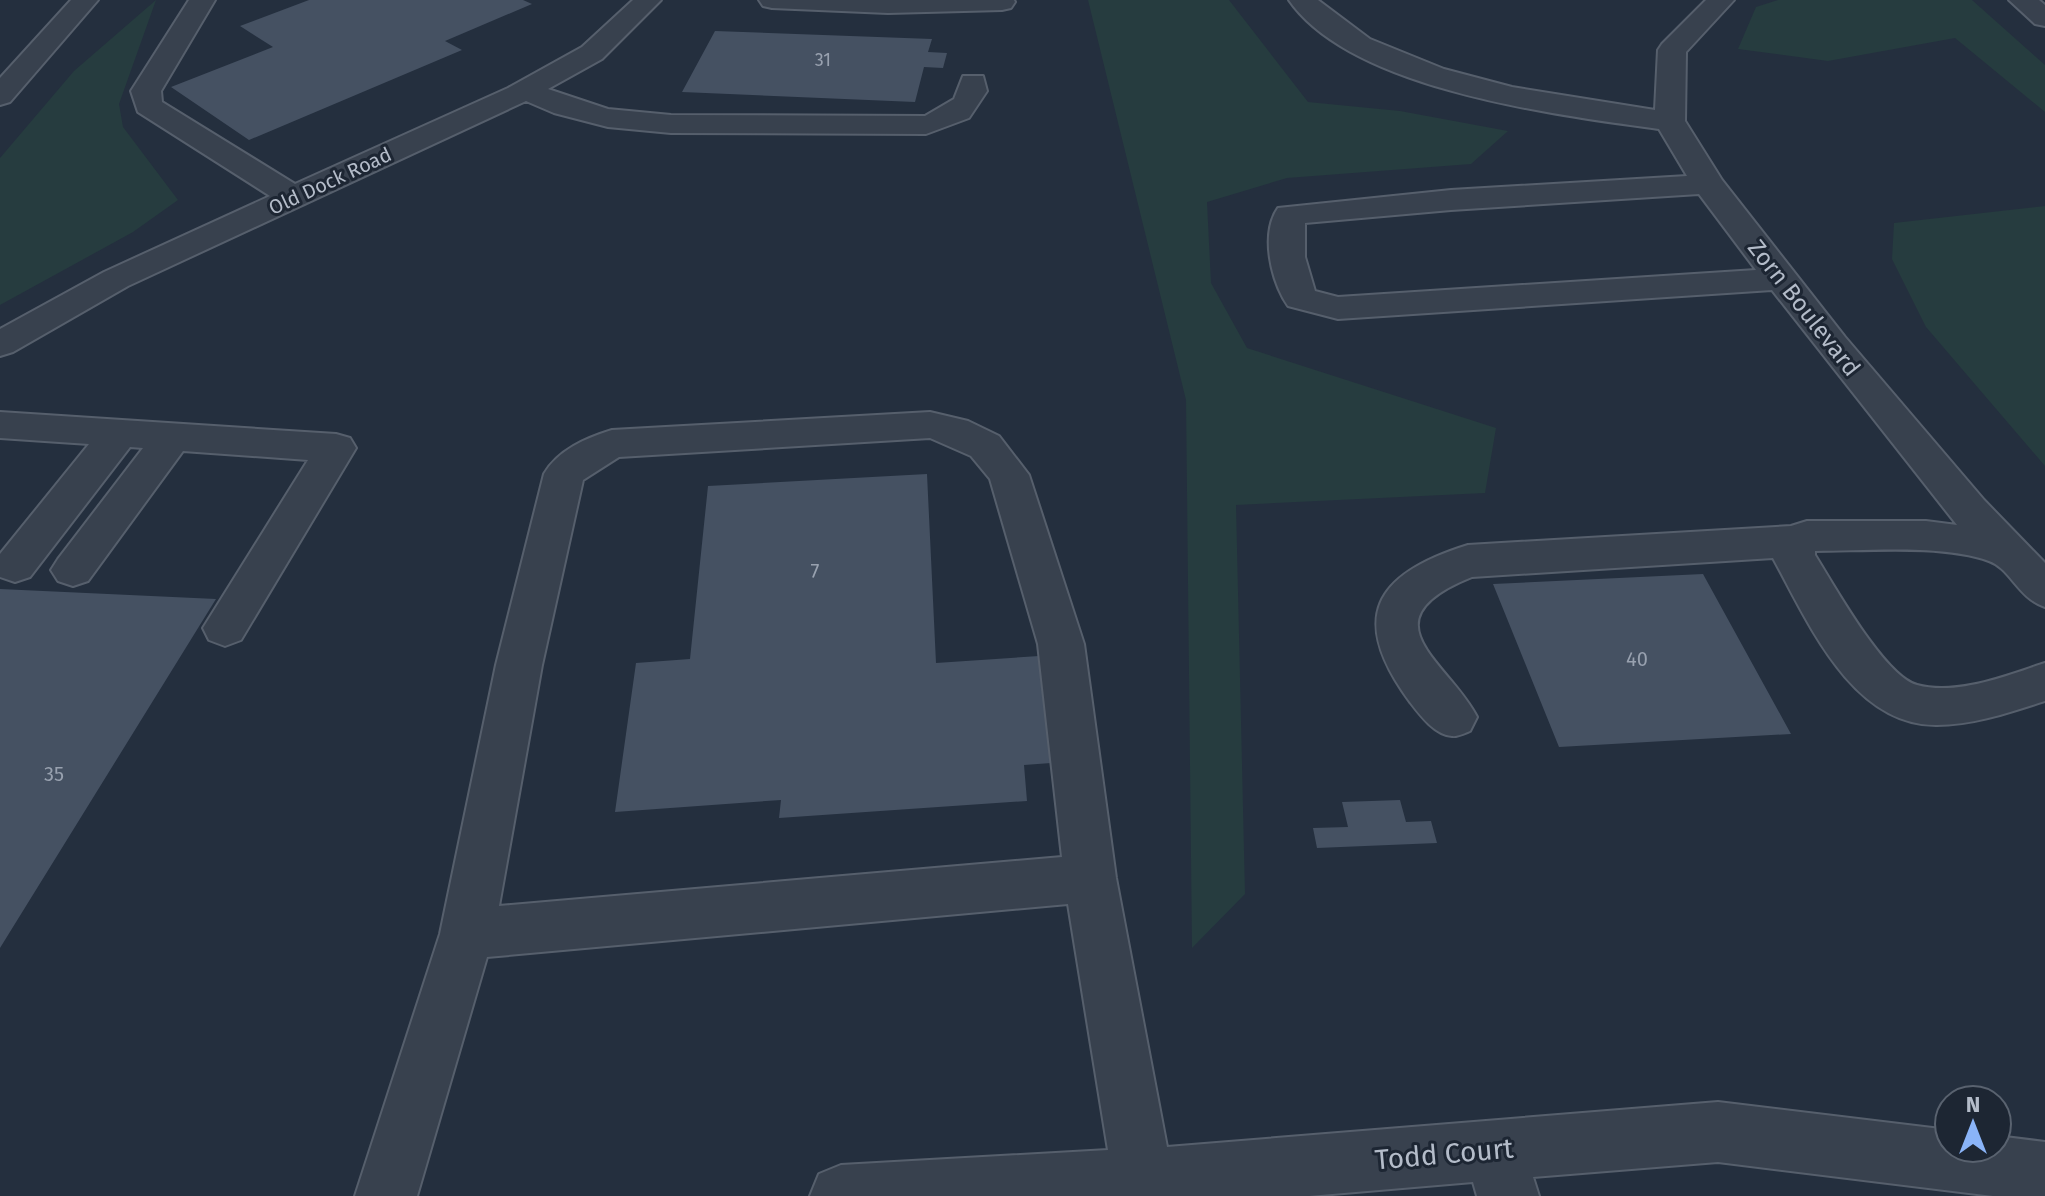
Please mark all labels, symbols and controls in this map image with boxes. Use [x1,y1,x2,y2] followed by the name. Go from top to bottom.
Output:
[815,49,831,71] house number: 31
[265,142,395,220] street label: Old Dock Road
[1742,234,1866,382] street label: Zorn Boulevard
[811,559,820,583] house number: 7
[1626,647,1648,671] house number: 40
[44,762,64,786] house number: 35
[1933,1084,2013,1164] north arrow
[1966,1091,1980,1118] text: N
[1373,1131,1515,1176] street label: Todd Court

